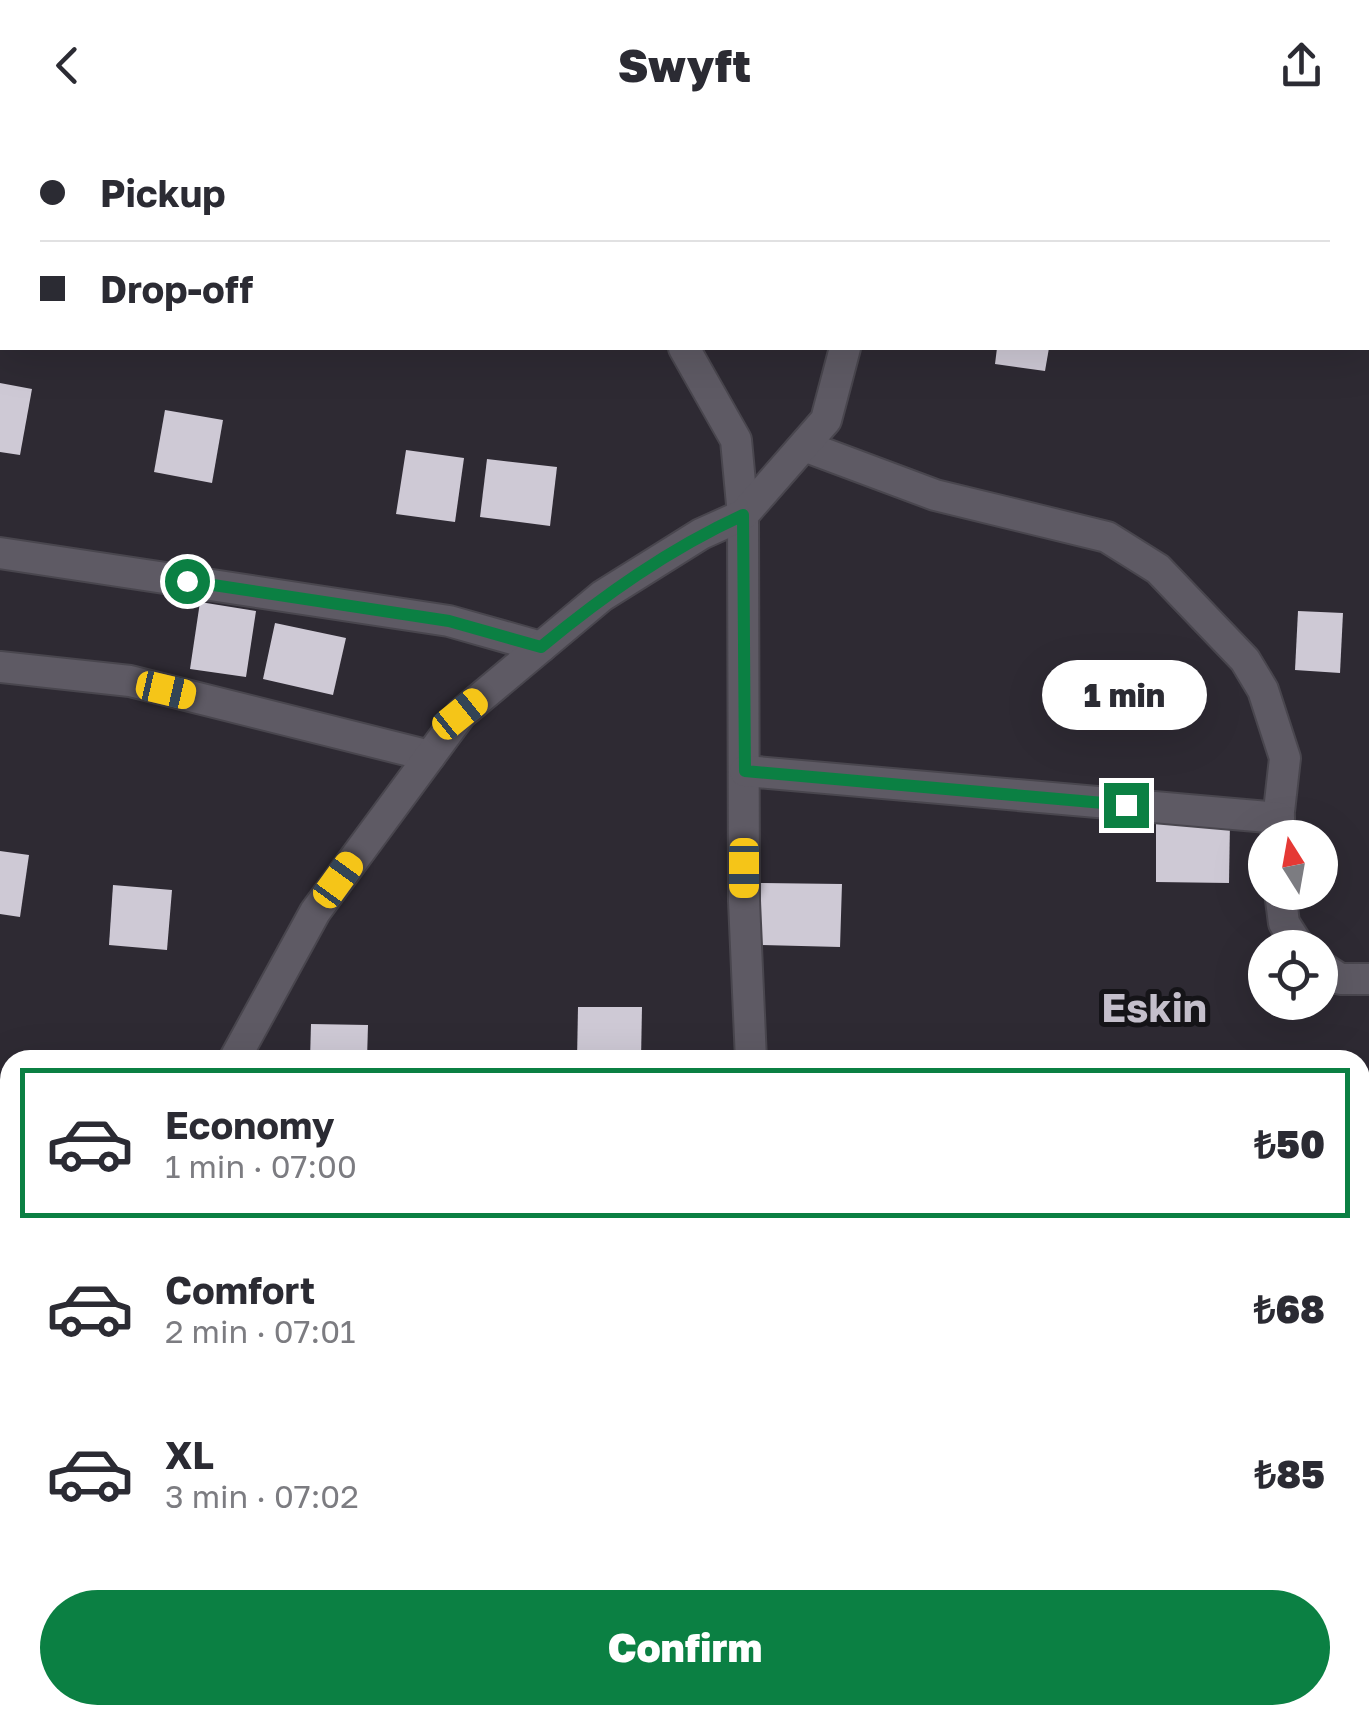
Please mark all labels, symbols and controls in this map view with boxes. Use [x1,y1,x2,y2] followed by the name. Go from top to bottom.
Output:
[40,38,95,93] icon: back
[618,38,751,92] text: Swyft
[1274,38,1329,93] icon: share
[100,170,226,215] text: Pickup
[100,266,253,311] text: Drop-off
[165,559,210,604] route start
[1044,660,1208,730] callout: 1 min
[133,669,199,711] car
[1084,676,1165,714] text: 1 min
[427,683,493,745] car
[1104,783,1149,828] route end
[1248,820,1338,910] north arrow
[1248,820,1338,1020] map controls
[729,838,759,898] car
[308,847,368,913] car
[1248,930,1338,1020] button: locate
[1101,983,1207,1031] district label: Eskin
[45,1098,135,1188] icon: car
[165,1102,334,1147] text: Economy
[1254,1121,1325,1166] text: ₺50
[165,1147,357,1185] text: 1 min · 07:00
[45,1263,135,1353] icon: car
[165,1267,315,1312] text: Comfort
[1254,1286,1325,1331] text: ₺68
[165,1312,356,1350] text: 2 min · 07:01
[45,1428,135,1518] icon: car
[165,1432,214,1477] text: XL
[1254,1451,1325,1496] text: ₺85
[165,1477,359,1515] text: 3 min · 07:02
[40,1590,1330,1705] button: Confirm

